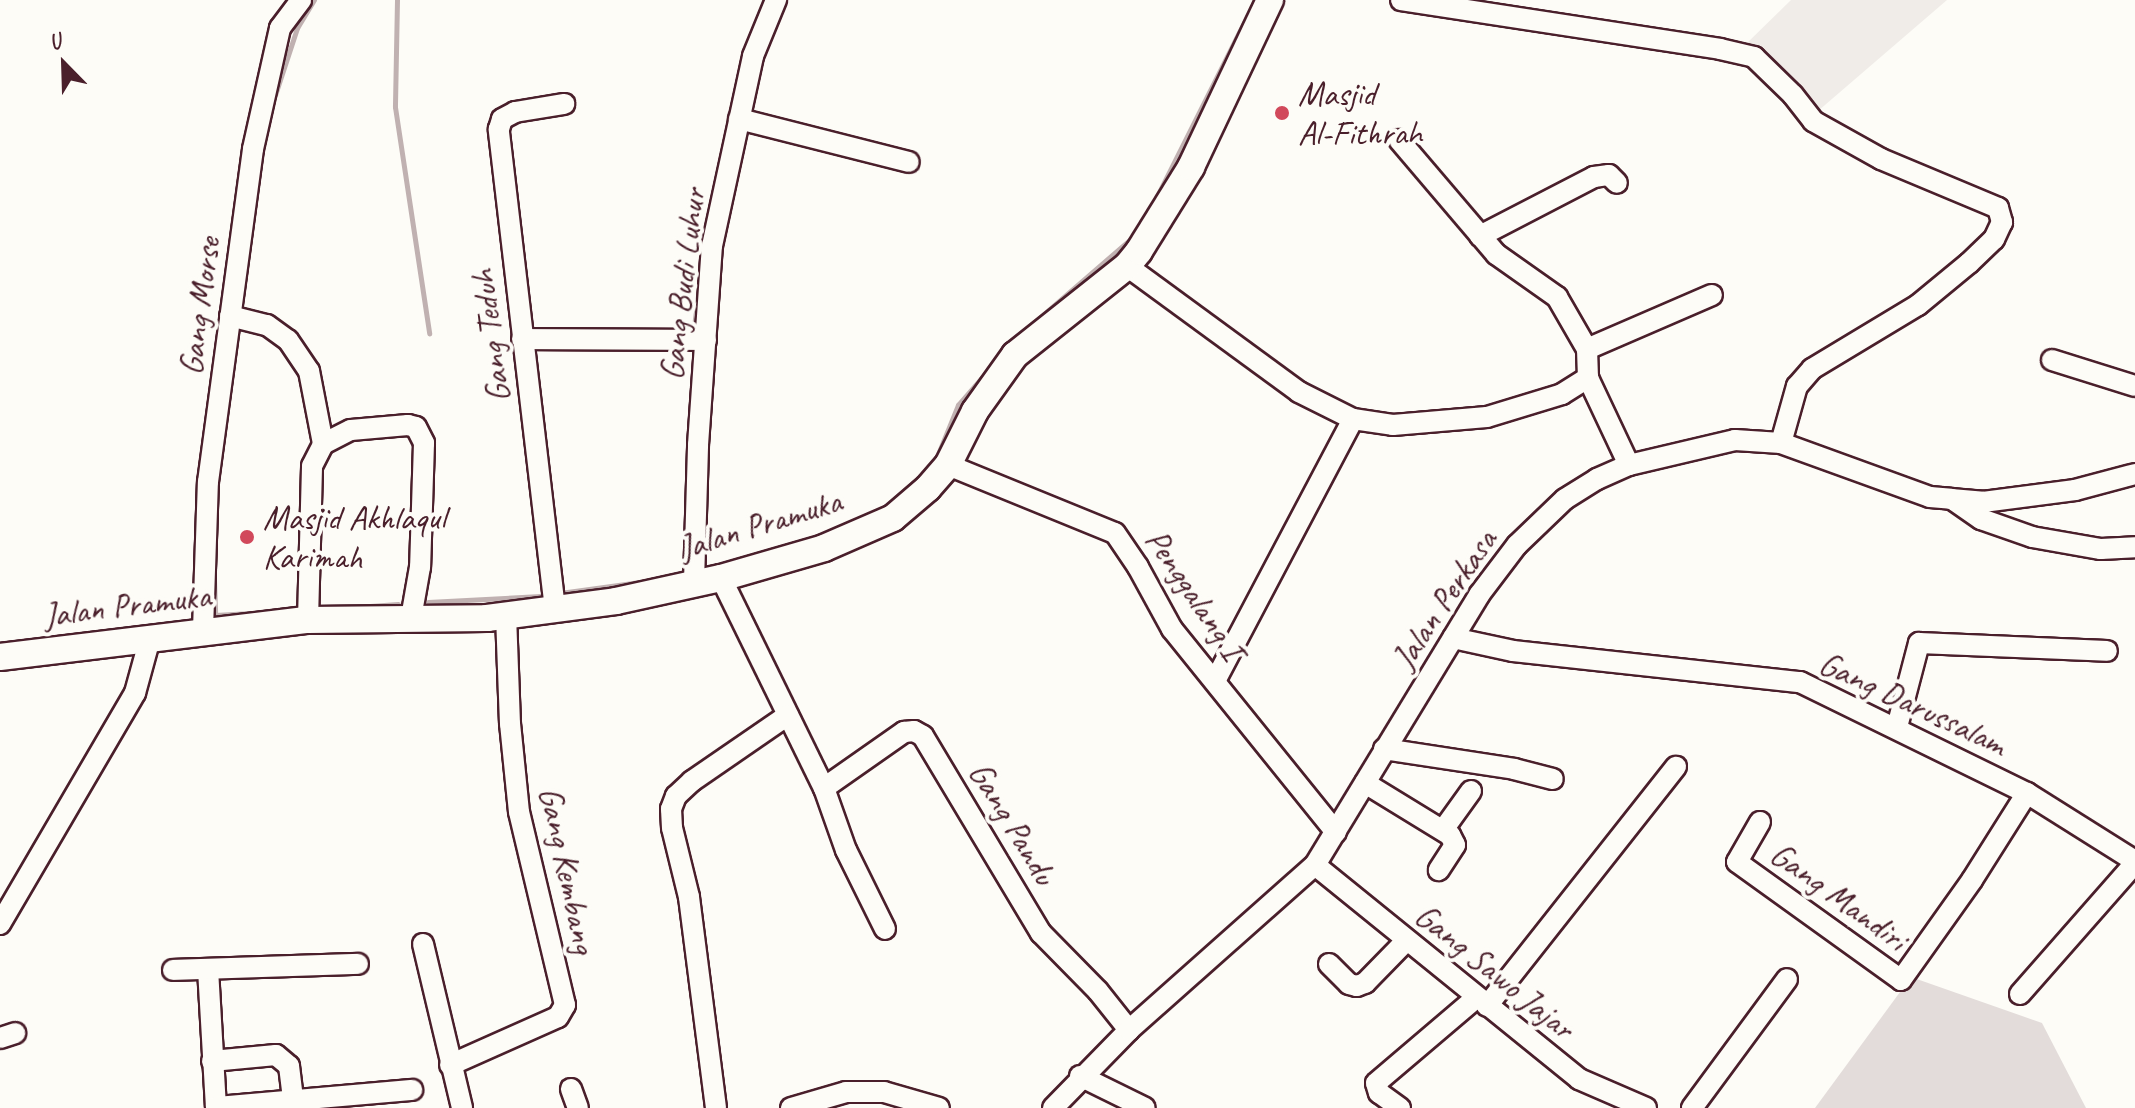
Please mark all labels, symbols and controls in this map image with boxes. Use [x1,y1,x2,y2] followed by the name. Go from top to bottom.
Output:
[24,24,104,104] north arrow
[44,27,65,57] text: U
[1298,73,1422,152] place label: Masjid Al-Fithrah
[1273,104,1291,122] marker: Masjid Al-Fithrah
[650,186,714,382] street label: Gang Budi Luhur
[169,235,229,377] street label: Gang Morse
[462,268,518,404] street label: Gang Teduh
[673,480,847,568] street label: Jalan Pramuka
[263,497,445,576] place label: Masjid Akhlaqul Karimah
[1137,521,1253,667] street label: Penggalang I
[1383,522,1505,676] street label: Jalan Perkasa
[238,528,256,546] marker: Masjid Akhlaqul Karimah
[40,574,214,636] street label: Jalan Pramuka
[1812,641,2014,765] street label: Gang Darussalam
[960,754,1066,892] street label: Gang Pandu
[531,783,605,957] street label: Gang Kembang
[1762,832,1916,960] street label: Gang Mandiri
[1407,894,1583,1048] street label: Gang Sawo Jajar

